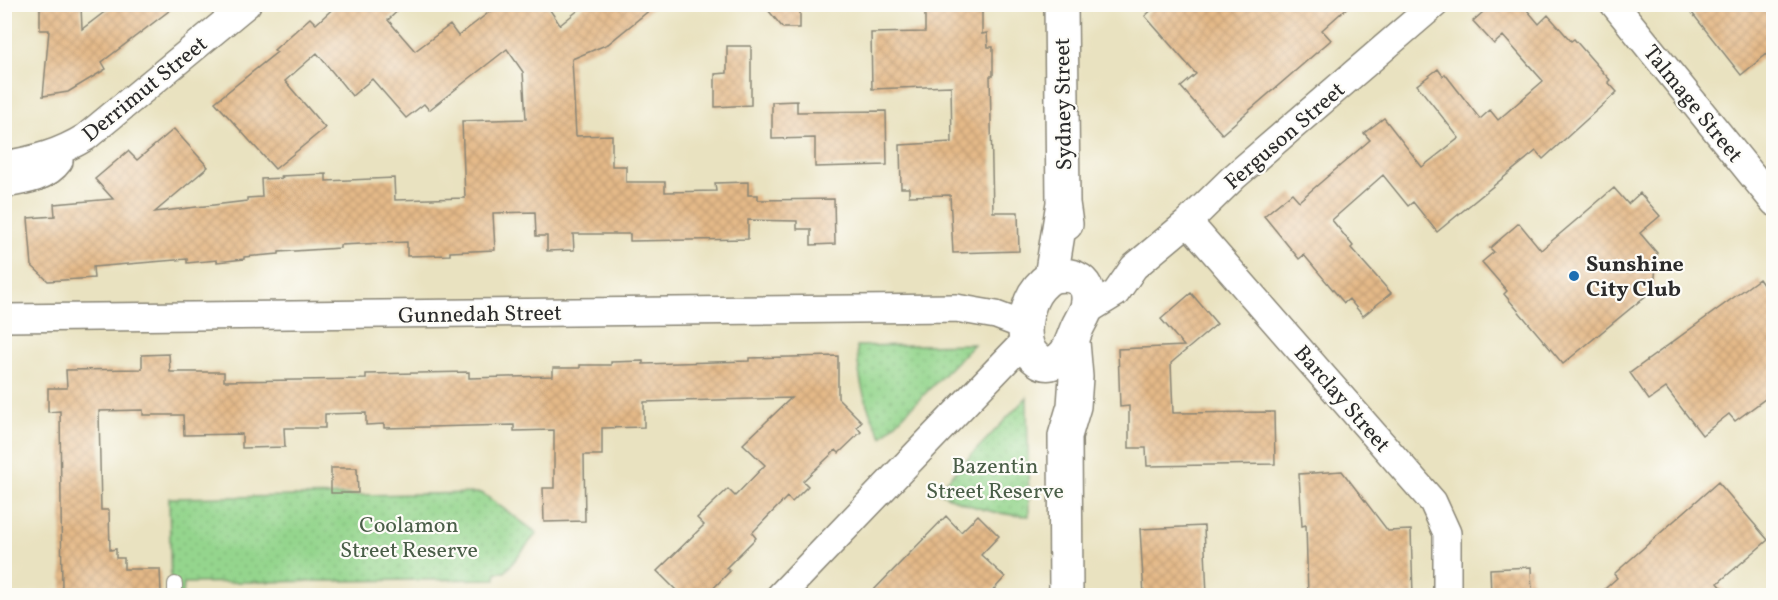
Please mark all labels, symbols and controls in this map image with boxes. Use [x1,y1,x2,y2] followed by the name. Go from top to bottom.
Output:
[76,30,215,150] street label: Derrimut Street
[1048,37,1081,171] street label: Sydney Street
[1635,39,1749,170] street label: Talmage Street
[1219,76,1353,198] street label: Ferguson Street
[1586,250,1684,306] place label: Sunshine City Club
[1567,269,1581,283] marker: Sunshine City Club
[398,299,562,332] street label: Gunnedah Street
[1286,339,1397,460] street label: Barclay Street
[926,452,1064,508] park label: Bazentin Street Reserve
[340,511,478,567] park label: Coolamon Street Reserve

